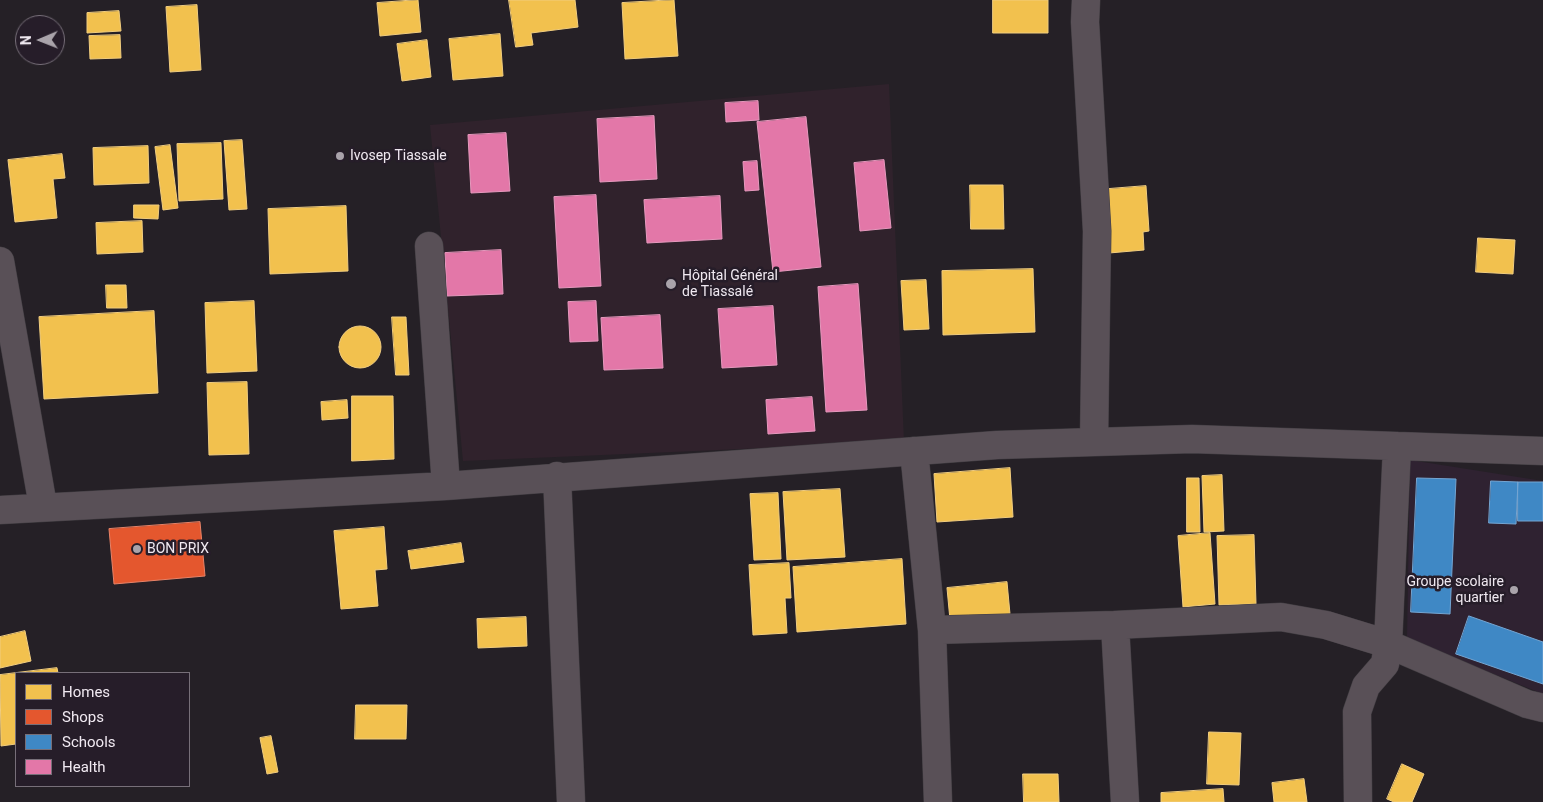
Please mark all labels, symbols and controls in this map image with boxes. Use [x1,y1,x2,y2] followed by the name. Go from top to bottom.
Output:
[15,15,65,65] north arrow
[18,35,34,45] text: N
[350,148,447,164] place label: Ivosep Tiassale
[334,150,346,162] marker: Ivosep Tiassale
[682,268,778,300] place label: Hôpital Général de Tiassalé
[664,277,678,291] marker: Hôpital Général de Tiassalé
[147,541,209,557] place label: BON PRIX
[131,543,143,555] marker: BON PRIX
[1406,574,1504,606] place label: Groupe scolaire quartier
[1508,584,1520,596] marker: Groupe scolaire quartier
[15,672,190,787] legend
[62,683,110,701] text: Homes
[62,708,104,726] text: Shops
[62,733,116,751] text: Schools
[62,758,106,776] text: Health

